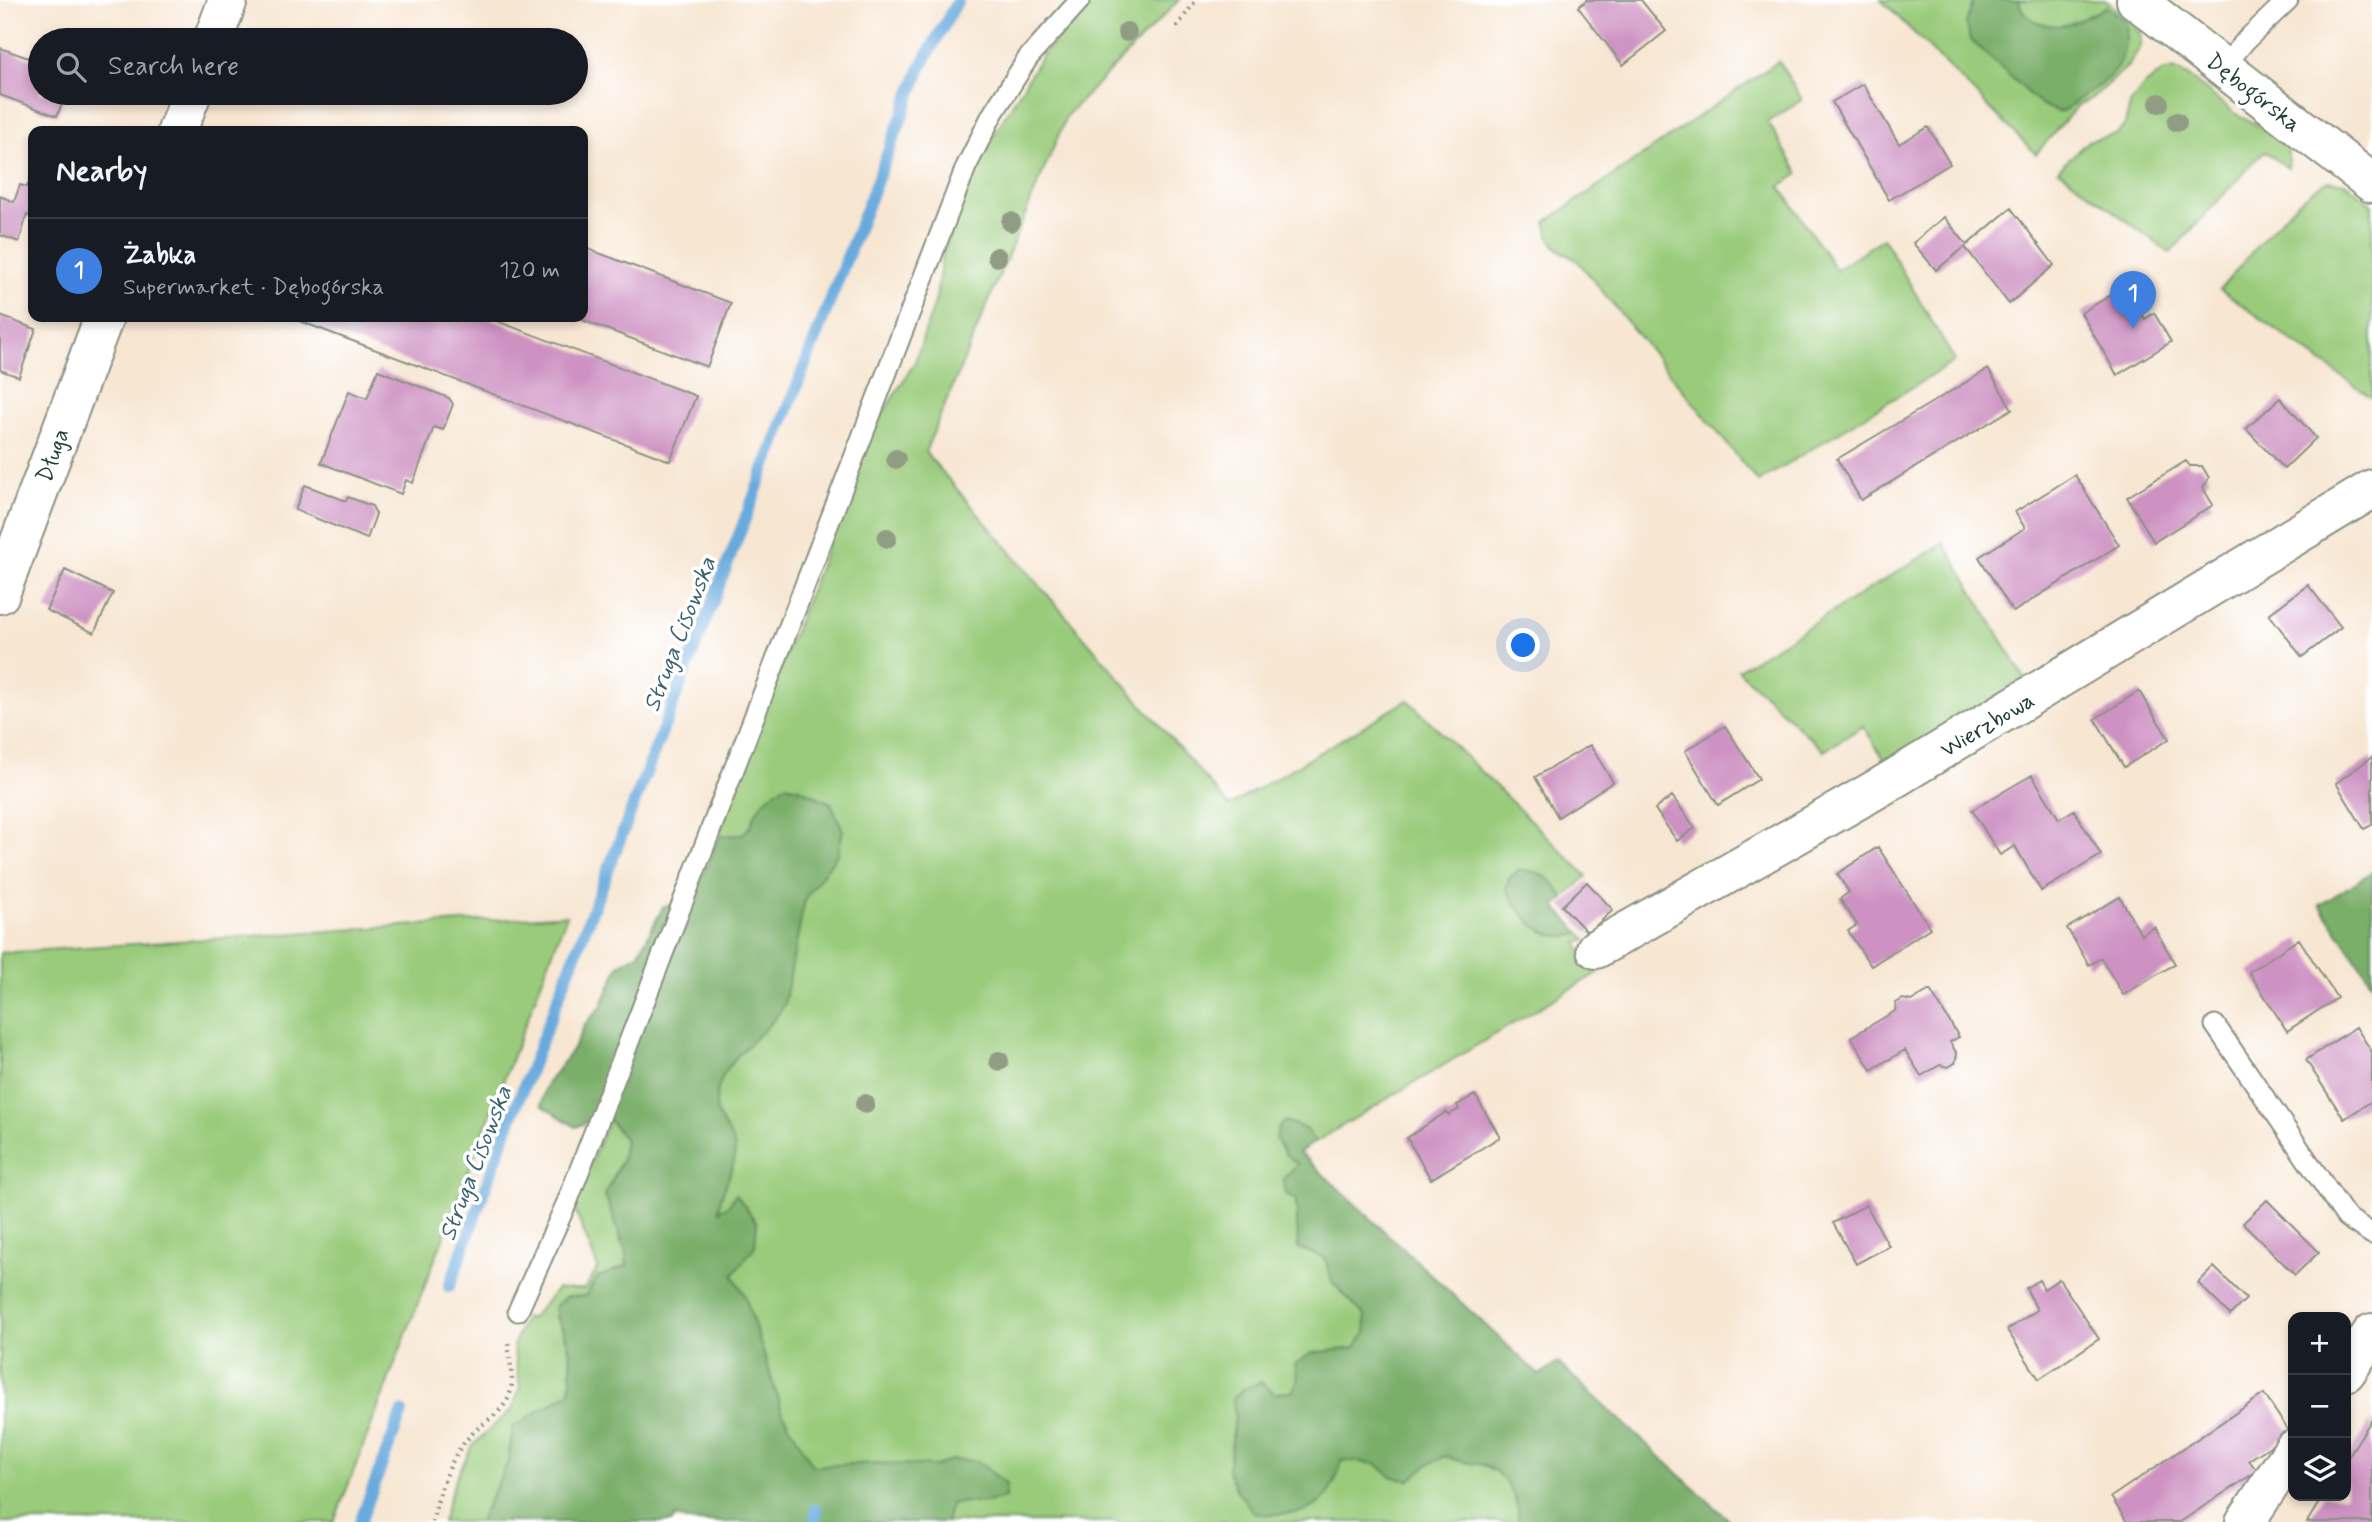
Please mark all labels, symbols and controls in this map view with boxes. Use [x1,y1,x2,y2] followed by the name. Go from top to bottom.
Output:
[28,28,588,105] search box
[2198,47,2306,142] street label: Dębogórska
[52,48,90,86] icon: search
[108,50,239,84] text: Search here
[56,152,147,191] text: Nearby
[123,239,196,273] text: Żabka
[74,256,84,286] text: 1
[499,256,560,286] text: 120 m
[2110,271,2156,329] pin: 1
[123,273,384,303] text: Supermarket · Dębogórska
[30,425,77,487] street label: Długa
[637,553,724,716] water label: Struga Cisowska
[1506,628,1540,662] your location
[1935,686,2041,766] street label: Wierzbowa
[433,1082,520,1245] water label: Struga Cisowska
[2288,1312,2351,1501] map controls
[2288,1312,2351,1375] button: +
[2288,1375,2351,1438] button: −
[2288,1438,2351,1501] button: layers

